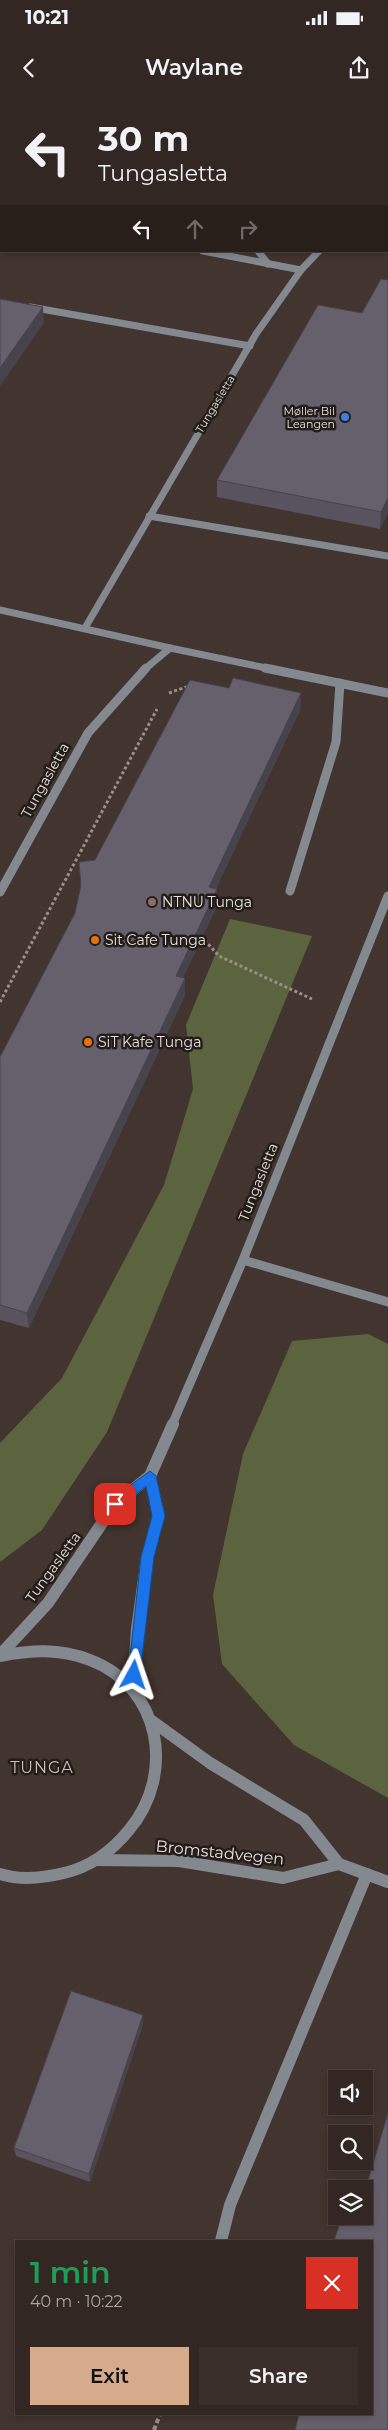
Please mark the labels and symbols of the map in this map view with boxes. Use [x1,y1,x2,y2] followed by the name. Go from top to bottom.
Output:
[192,373,238,435] street label: Tungasletta
[284,404,335,431] place label: Møller Bil Leangen
[339,411,351,423] marker: Møller Bil Leangen
[17,739,73,821] street label: Tungasletta
[162,893,252,911] place label: NTNU Tunga
[146,896,158,908] marker: NTNU Tunga
[105,931,206,949] place label: Sit Cafe Tunga
[89,934,101,946] marker: Sit Cafe Tunga
[98,1033,201,1051] place label: SiT Kafe Tunga
[82,1036,94,1048] marker: SiT Kafe Tunga
[234,1140,282,1224] street label: Tungasletta
[94,1483,136,1525] pin
[21,1528,85,1606] street label: Tungasletta
[107,1648,159,1700] position arrow
[10,1758,74,1777] district label: TUNGA
[155,1836,285,1869] street label: Bromstadvegen

